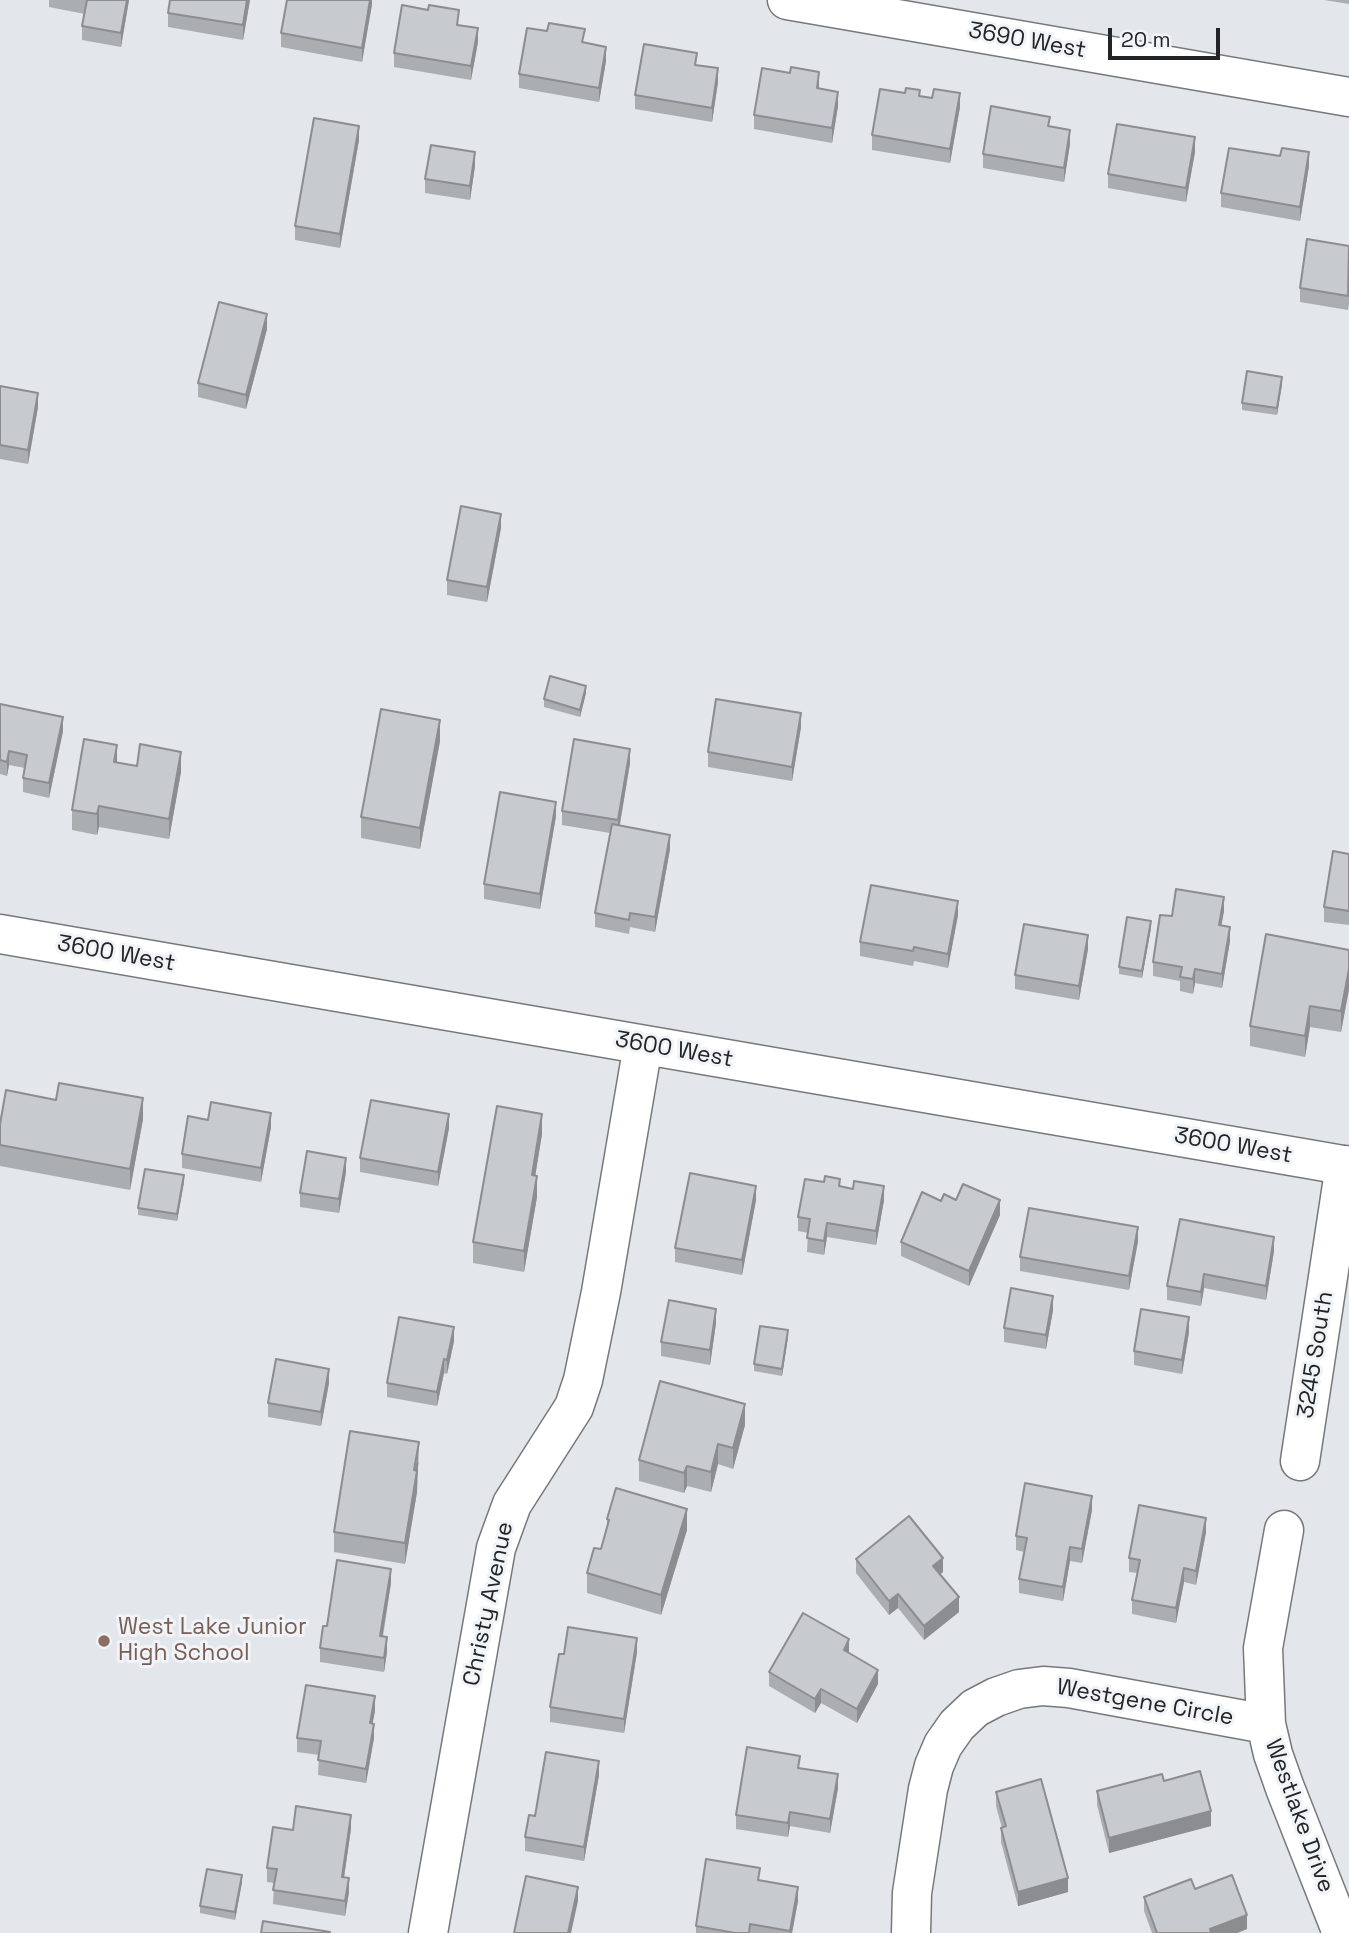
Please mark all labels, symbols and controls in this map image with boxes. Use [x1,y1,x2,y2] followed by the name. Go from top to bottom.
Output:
[1111,14,1223,58] scale bar
[966,17,1088,65] street label: 3690 West
[1121,26,1171,53] text: 20 m
[55,930,177,978] street label: 3600 West
[613,1026,735,1074] street label: 3600 West
[1172,1122,1294,1170] street label: 3600 West
[1292,1290,1340,1420] street label: 3245 South
[458,1520,520,1688] street label: Christy Avenue
[118,1614,307,1668] place label: West Lake Junior High School
[96,1633,112,1649] marker: West Lake Junior High School
[1054,1674,1236,1732] street label: Westgene Circle
[1258,1736,1340,1896] street label: Westlake Drive

